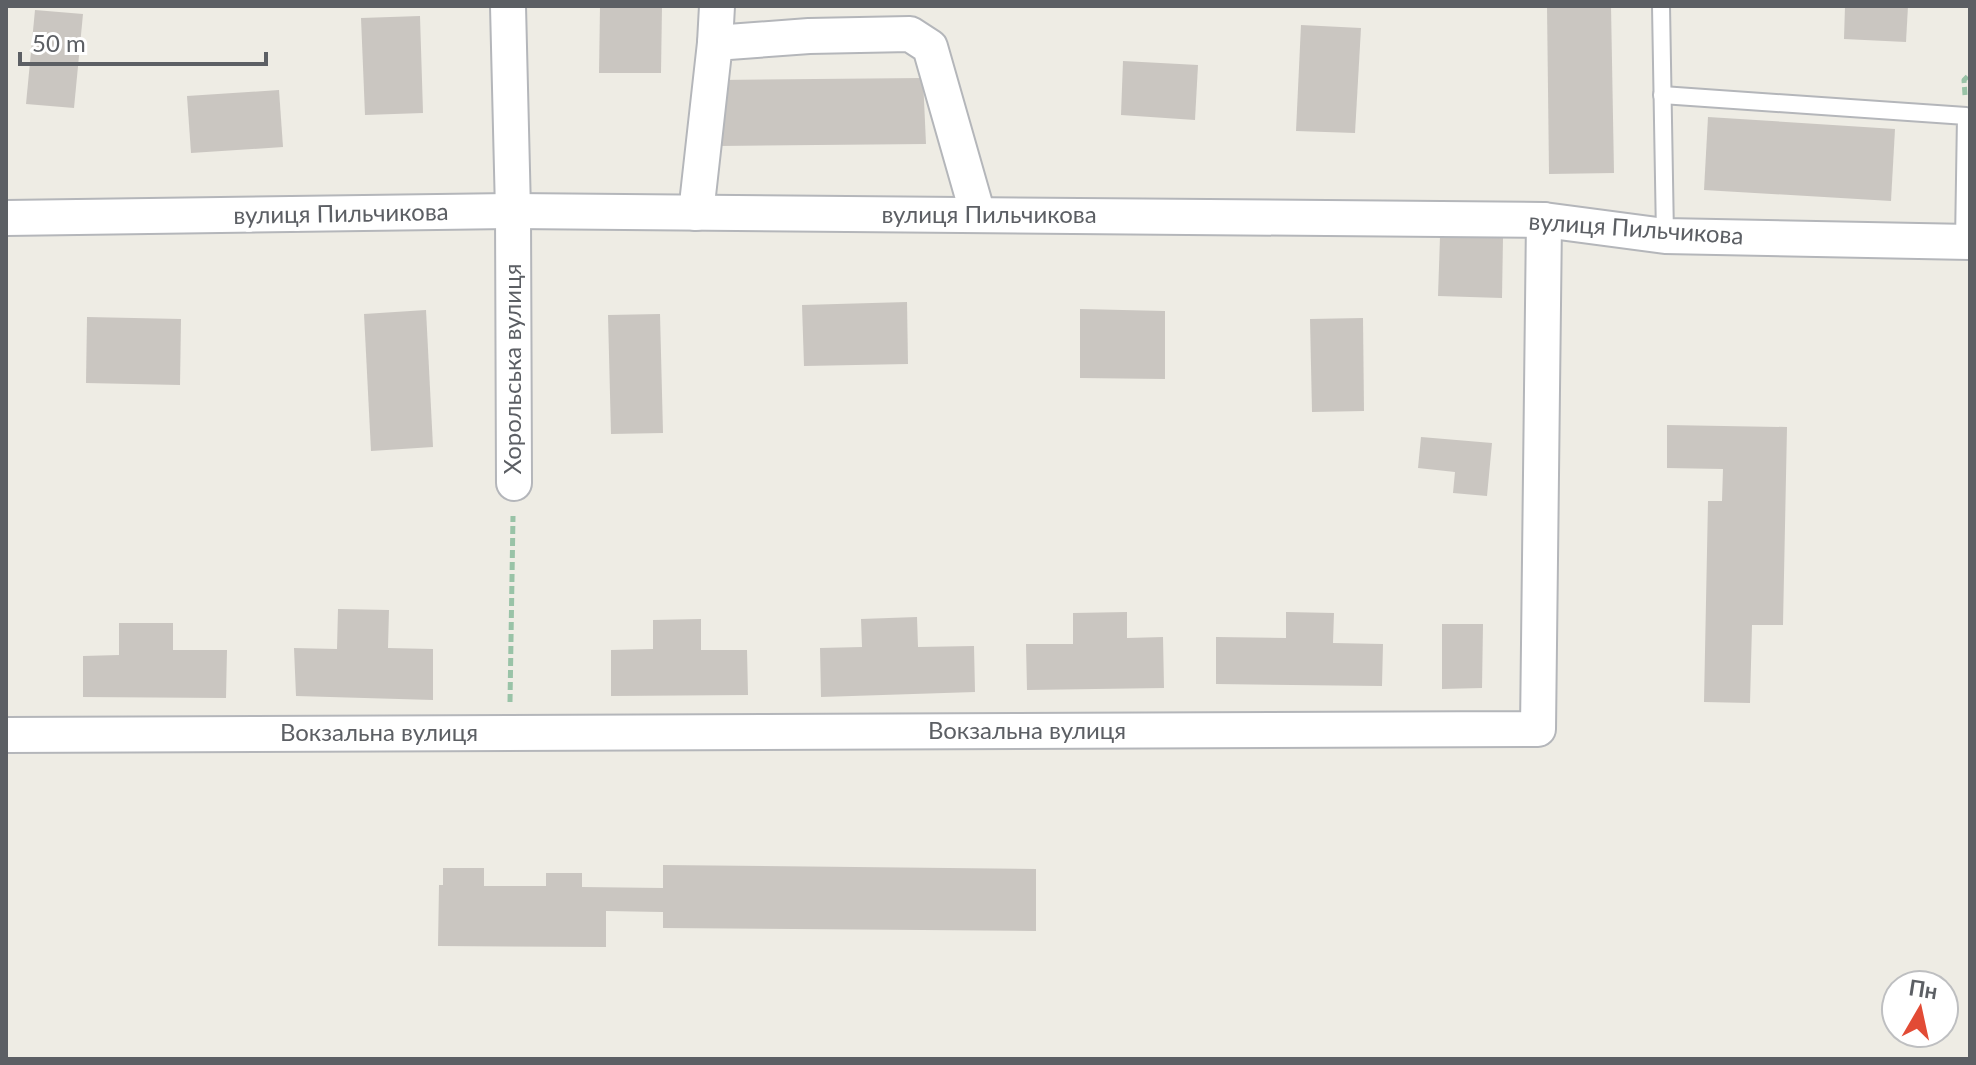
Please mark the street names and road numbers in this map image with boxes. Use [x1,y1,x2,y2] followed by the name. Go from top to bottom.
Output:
[233,196,449,229] street label: вулиця Пильчикова
[881,199,1097,228] street label: вулиця Пильчикова
[1528,206,1744,249] street label: вулиця Пильчикова
[497,264,526,474] street label: Хорольська вулиця
[928,715,1126,744] street label: Вокзальна вулиця
[280,717,478,746] street label: Вокзальна вулиця

